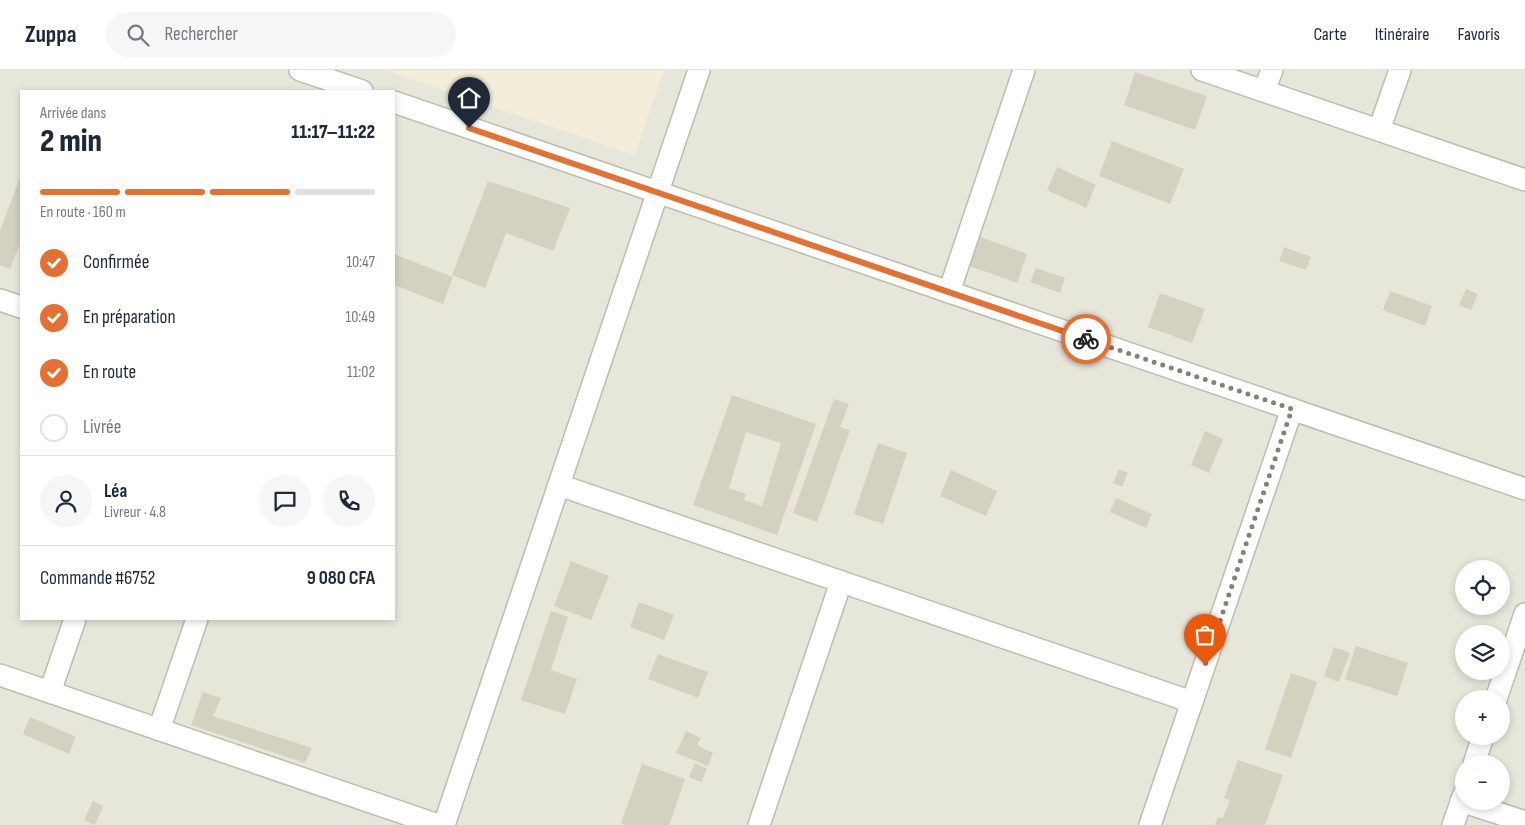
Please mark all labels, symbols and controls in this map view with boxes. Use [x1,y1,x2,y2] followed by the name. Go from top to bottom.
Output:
[106,12,456,57] search box
[25,20,76,49] text: Zuppa
[124,21,152,49] icon: search
[164,23,238,46] text: Rechercher
[1313,24,1347,45] text: Carte
[1375,24,1429,45] text: Itinéraire
[1457,24,1500,45] text: Favoris
[448,77,490,128] pin
[455,84,483,112] icon: home
[40,104,106,123] text: Arrivée dans
[291,121,375,144] text: 11:17–11:22
[40,122,102,161] text: 2 min
[40,203,126,222] text: En route · 160 m
[40,249,68,277] icon: check
[83,251,149,274] text: Confirmée
[346,253,375,272] text: 10:47
[40,304,68,332] icon: check
[83,306,176,329] text: En préparation
[346,308,375,327] text: 10:49
[1061,314,1111,364] courier
[1072,325,1100,353] icon: bike
[40,359,68,387] icon: check
[83,361,136,384] text: En route
[347,363,375,382] text: 11:02
[83,416,121,439] text: Livrée
[40,475,92,527] button: person
[259,475,311,527] button: chat
[323,475,375,527] button: phone
[104,480,127,503] text: Léa
[104,503,166,522] text: Livreur · 4.8
[1455,560,1510,810] map controls
[1455,560,1510,615] button: locate
[40,567,155,590] text: Commande #6752
[307,567,375,590] text: 9 080 CFA
[1184,614,1226,665] pin
[1191,621,1219,649] icon: bag
[1455,625,1510,680] button: layers
[1455,690,1510,745] button: +
[1455,755,1510,810] button: −

